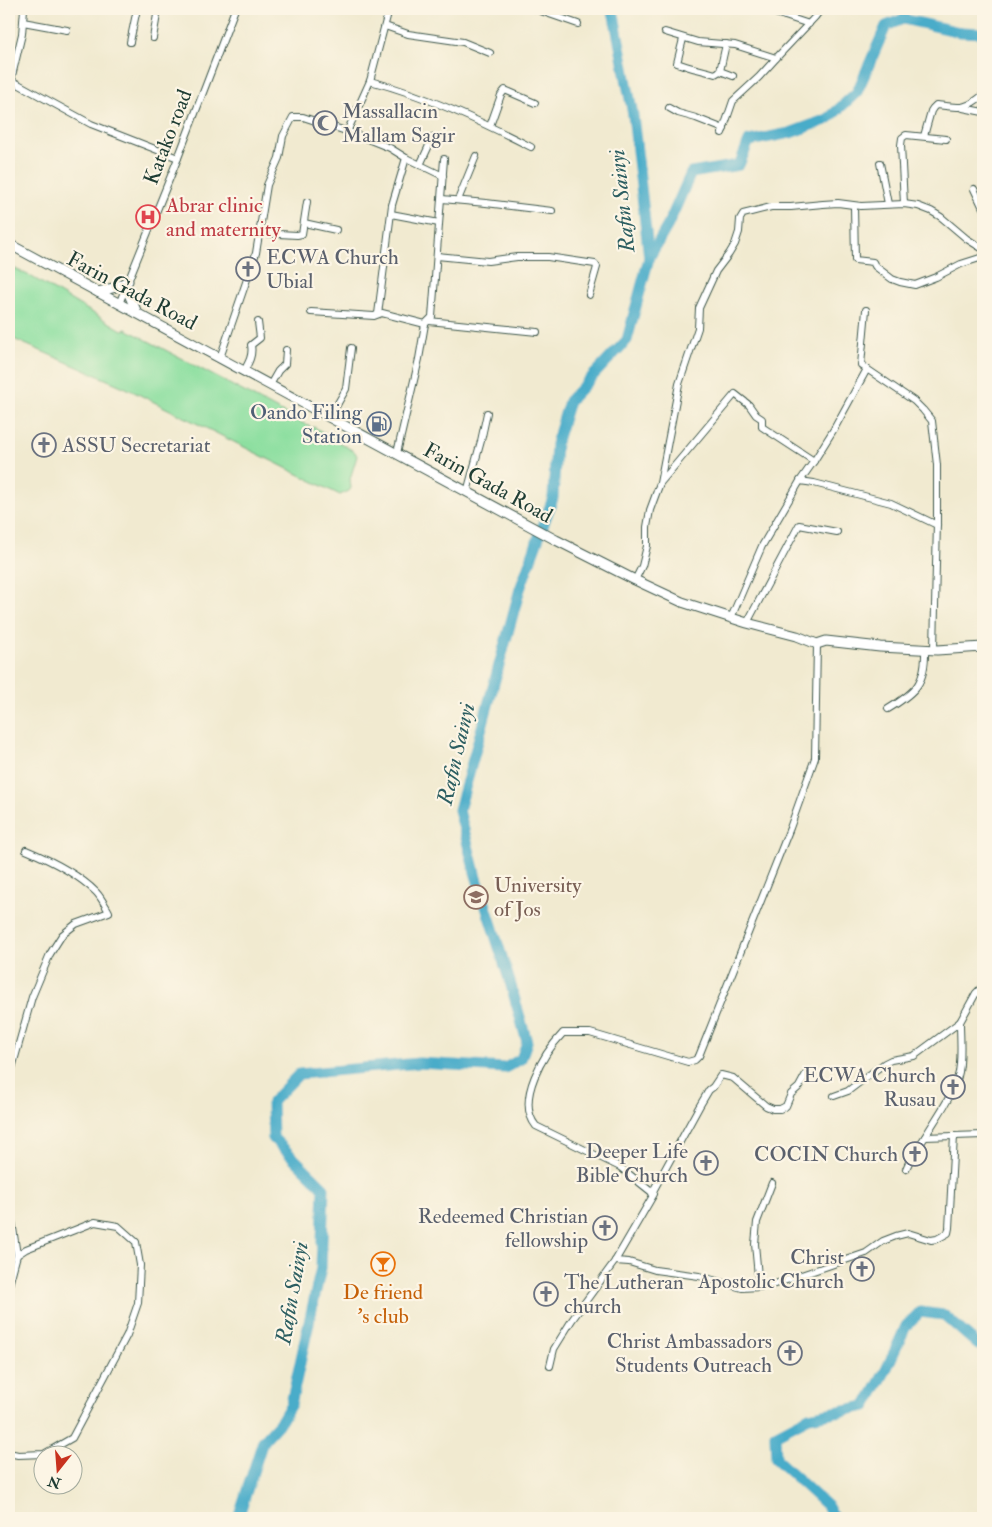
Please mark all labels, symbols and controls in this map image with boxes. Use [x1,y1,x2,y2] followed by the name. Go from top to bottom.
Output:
[138,85,199,188] street label: Katako road
[342,98,455,149] place label: Massallacin Mallam Sagir
[312,110,338,136] mosque icon: Massallacin Mallam Sagir
[603,148,641,255] water label: Rafin Sainyi
[165,192,282,243] place label: Abrar clinic and maternity
[135,204,161,230] hospital icon: Abrar clinic and maternity
[266,244,399,295] place label: ECWA Church Ubial
[62,245,202,337] street label: Farin Gada Road
[235,256,261,282] church icon: ECWA Church Ubial
[250,399,363,450] place label: Oando Filing Station
[366,411,392,437] fuel station icon: Oando Filing Station
[31,432,57,458] church icon: ASSU Secretariat
[61,432,211,459] place label: ASSU Secretariat
[419,436,558,530] street label: Farin Gada Road
[430,700,481,809] water label: Rafin Sainyi
[494,872,582,923] place label: University of Jos
[463,884,489,910] school or university icon: University of Jos
[803,1062,936,1113] place label: ECWA Church Rusau
[940,1074,966,1100] church icon: ECWA Church Rusau
[576,1138,688,1189] place label: Deeper Life Bible Church
[754,1141,898,1168] place label: COCIN Church
[902,1141,928,1167] church icon: COCIN Church
[693,1150,719,1176] church icon: Deeper Life Bible Church
[418,1203,588,1254] place label: Redeemed Christian fellowship
[592,1215,618,1241] church icon: Redeemed Christian fellowship
[269,1239,315,1348] water label: Rafin Sainyi
[697,1244,844,1295] place label: Christ Apostolic Church
[370,1251,396,1277] bar icon: De friend 's club
[849,1256,875,1282] church icon: Christ Apostolic Church
[564,1269,684,1320] place label: The Lutheran church
[343,1279,424,1330] place label: De friend 's club
[533,1281,559,1307] church icon: The Lutheran church
[607,1328,772,1379] place label: Christ Ambassadors Students Outreach
[777,1340,803,1366] church icon: Christ Ambassadors Students Outreach
[32,1444,82,1494] north arrow
[45,1472,64,1492] text: N

